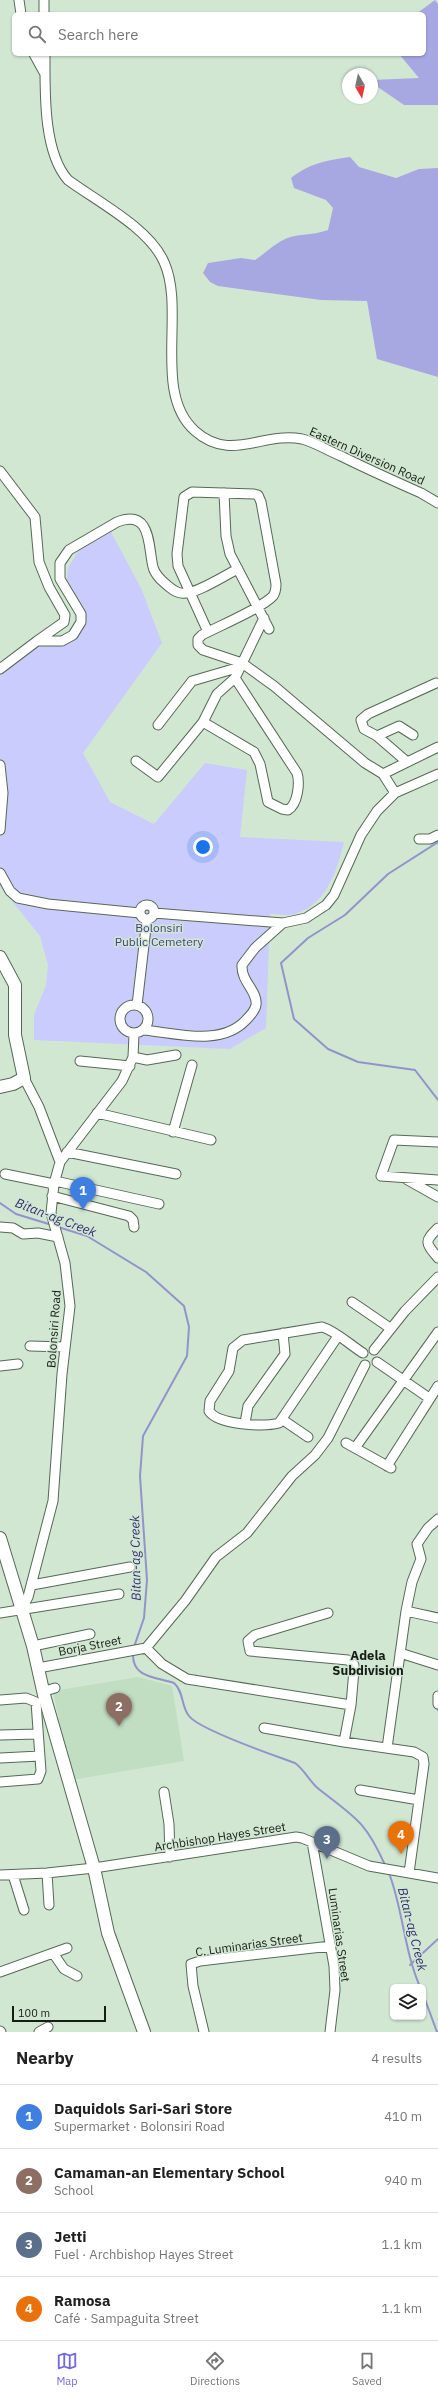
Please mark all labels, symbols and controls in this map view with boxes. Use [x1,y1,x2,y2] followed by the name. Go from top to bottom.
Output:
[12,12,426,56] search box
[26,23,48,45] icon: search
[58,25,138,44] text: Search here
[342,68,378,104] north arrow
[307,423,427,488] street label: Eastern Diversion Road
[193,837,213,857] your location
[115,920,203,949] park label: Bolonsiri Public Cemetery
[70,1177,96,1210] pin: 1
[13,1194,99,1241] water label: Bitan-ag Creek
[43,1290,64,1368] street label: Bolonsiri Road
[126,1515,145,1601] water label: Bitan-ag Creek
[57,1632,123,1659] street label: Borja Street
[332,1647,404,1679] district label: Adela Subdivision
[106,1693,132,1726] pin: 2
[153,1819,287,1854] street label: Archbishop Hayes Street
[388,1821,414,1854] pin: 4
[314,1826,340,1859] pin: 3
[394,1886,431,1973] water label: Bitan-ag Creek
[325,1887,354,1983] street label: Luminarias Street
[194,1930,304,1959] street label: C. Luminarias Street
[390,1984,426,2020] map controls
[390,1984,426,2020] button: layers
[12,2004,106,2023] scale bar
[18,2006,50,2020] text: 100 m
[16,2047,74,2069] text: Nearby
[371,2050,422,2067] text: 4 results
[54,2099,232,2118] text: Daquidols Sari-Sari Store
[25,2108,33,2125] text: 1
[384,2108,422,2125] text: 410 m
[54,2118,225,2135] text: Supermarket · Bolonsiri Road
[54,2163,285,2182] text: Camaman-an Elementary School
[25,2172,33,2189] text: 2
[384,2172,422,2189] text: 940 m
[54,2182,94,2199] text: School
[54,2227,87,2246] text: Jetti
[25,2236,33,2253] text: 3
[382,2236,422,2253] text: 1.1 km
[54,2246,233,2263] text: Fuel · Archbishop Hayes Street
[54,2291,110,2310] text: Ramosa
[25,2300,33,2317] text: 4
[382,2300,422,2317] text: 1.1 km
[54,2310,199,2327] text: Café · Sampaguita Street
[56,2350,78,2388] tab: Map
[190,2350,240,2388] tab: Directions
[352,2350,382,2388] tab: Saved

